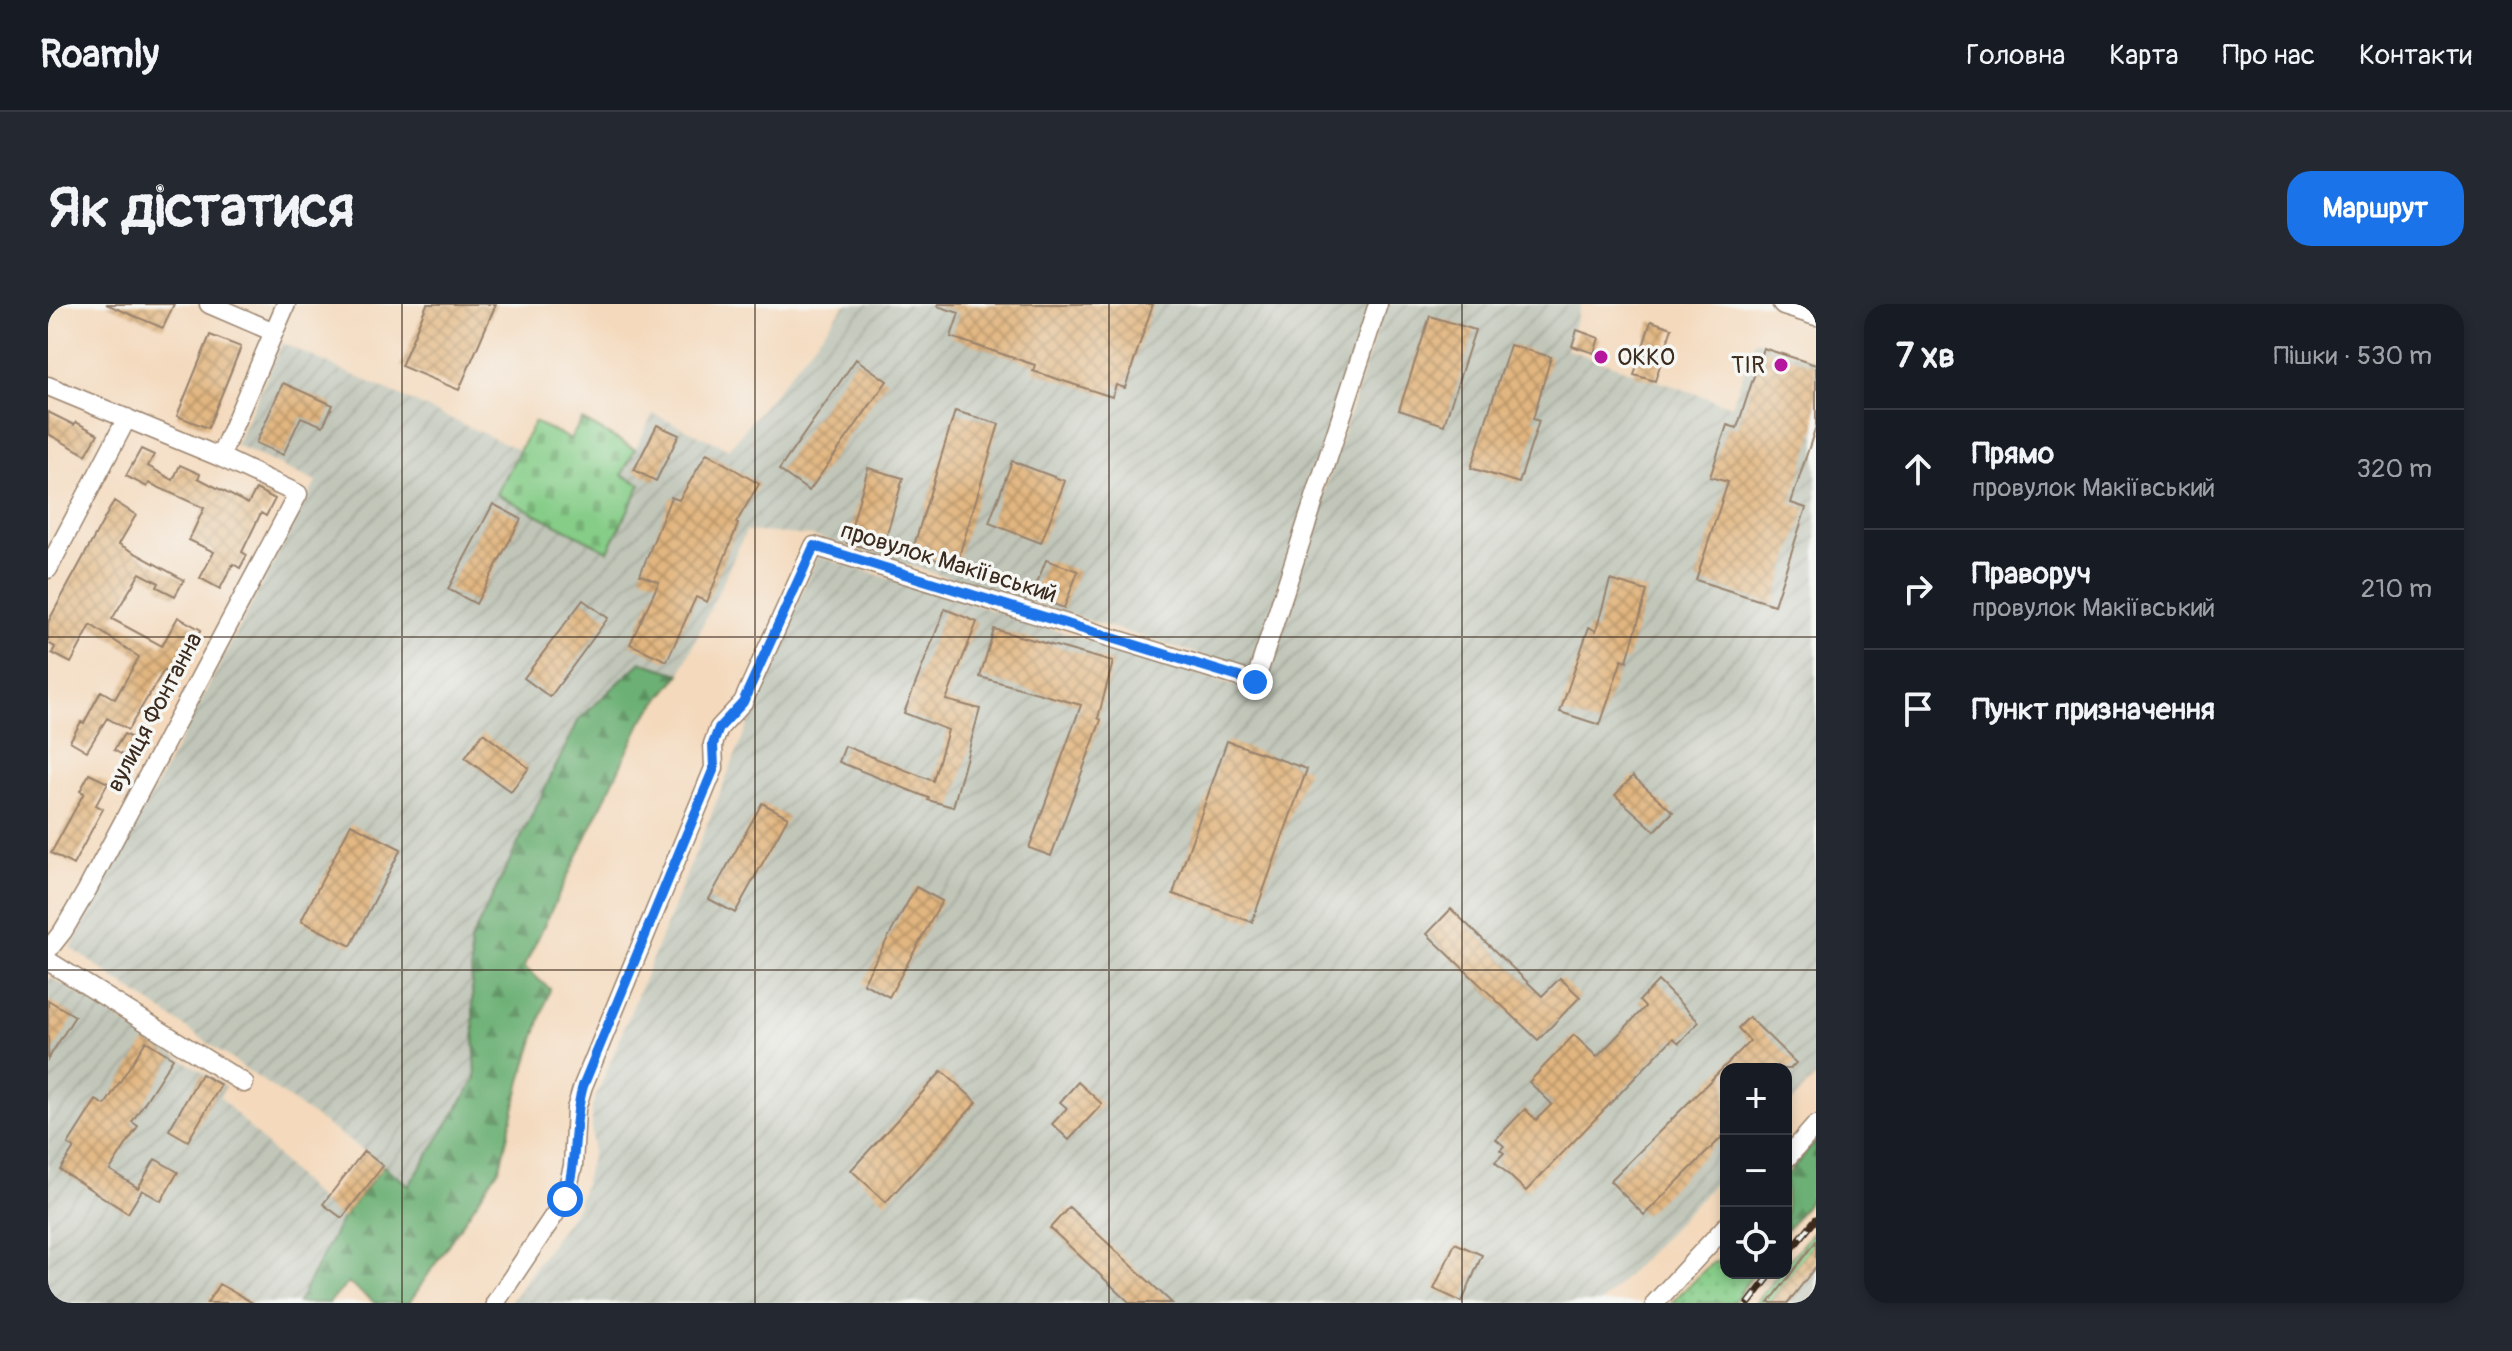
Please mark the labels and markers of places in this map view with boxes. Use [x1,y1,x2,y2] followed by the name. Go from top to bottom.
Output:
[1617,343,1675,372] place label: ОККО
[1592,348,1610,366] marker: ОККО
[1731,351,1765,380] place label: TIR
[1772,356,1790,374] marker: TIR

